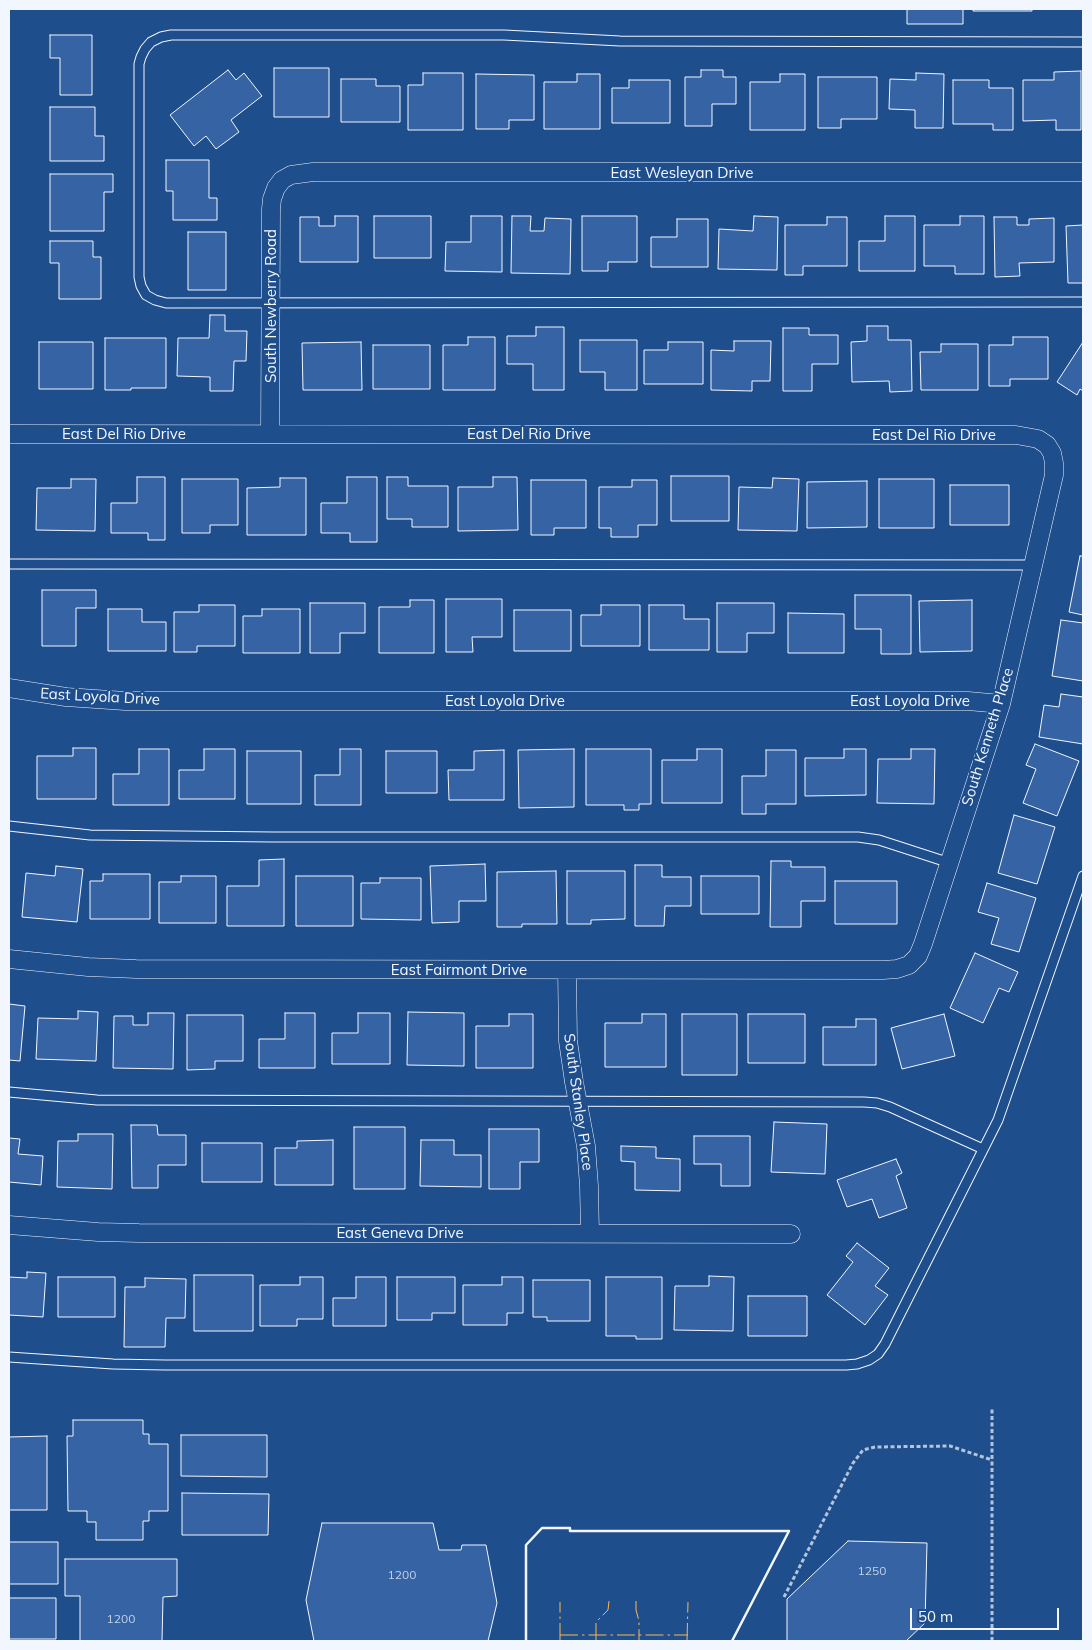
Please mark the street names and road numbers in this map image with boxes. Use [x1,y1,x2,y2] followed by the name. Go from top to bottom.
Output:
[610,164,754,182] street label: East Wesleyan Drive
[262,229,280,383] street label: South Newberry Road
[62,425,186,443] street label: East Del Rio Drive
[467,425,591,443] street label: East Del Rio Drive
[872,426,996,444] street label: East Del Rio Drive
[958,666,1018,808] street label: South Kenneth Place
[40,685,160,709] street label: East Loyola Drive
[445,692,565,710] street label: East Loyola Drive
[850,692,970,710] street label: East Loyola Drive
[391,961,527,979] street label: East Fairmont Drive
[559,1032,597,1172] street label: South Stanley Place
[336,1224,464,1242] street label: East Geneva Drive

